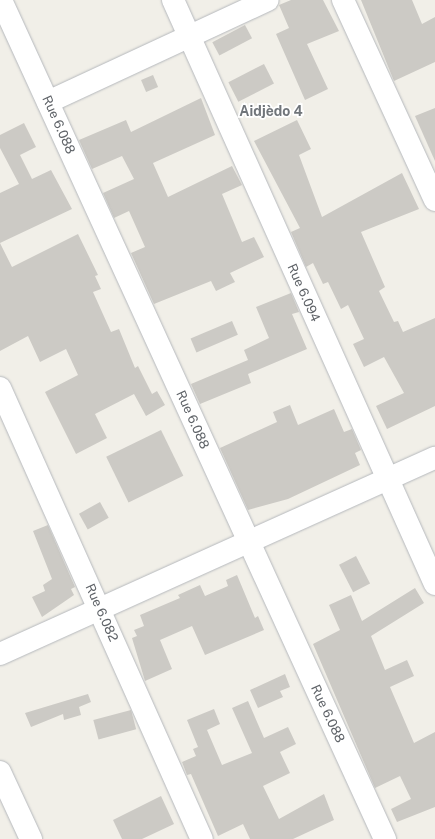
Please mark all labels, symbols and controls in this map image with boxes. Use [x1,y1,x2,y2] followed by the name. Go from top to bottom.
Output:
[38,93,78,157] street label: Rue 6.088
[239,103,303,119] district label: Aidjèdo 4
[283,262,323,324] street label: Rue 6.094
[172,388,212,452] street label: Rue 6.088
[81,582,121,644] street label: Rue 6.082
[307,682,347,746] street label: Rue 6.088

